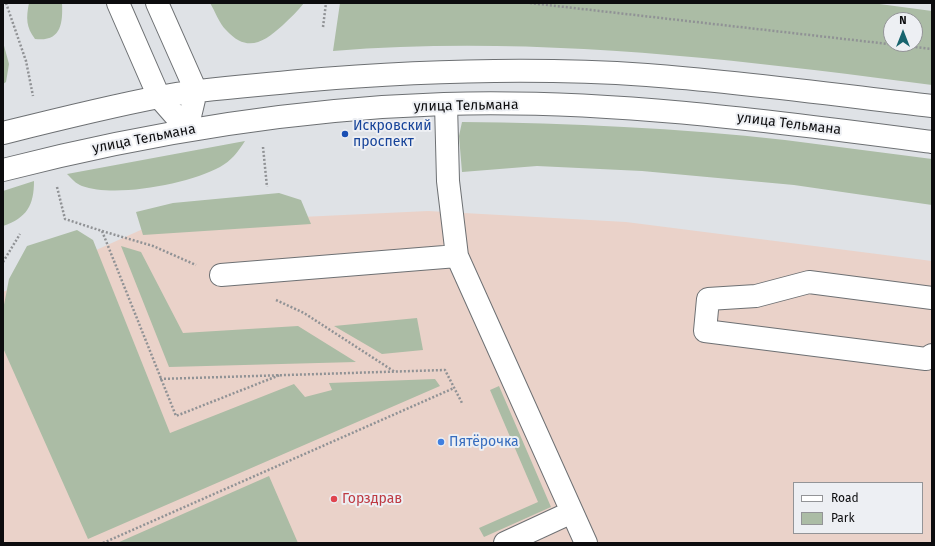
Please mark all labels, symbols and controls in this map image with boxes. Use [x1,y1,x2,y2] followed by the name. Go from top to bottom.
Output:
[883,12,923,52] north arrow
[899,14,907,27] text: N
[413,97,519,115] street label: улица Тельмана
[736,109,842,139] street label: улица Тельмана
[353,118,432,150] place label: Искровский проспект
[91,121,197,157] street label: улица Тельмана
[340,129,350,139] marker: Искровский проспект
[449,434,519,450] place label: Пятёрочка
[436,437,446,447] marker: Пятёрочка
[793,482,923,534] legend
[342,491,402,507] place label: Горздрав
[831,491,859,505] text: Road
[329,494,339,504] marker: Горздрав
[831,511,855,525] text: Park

